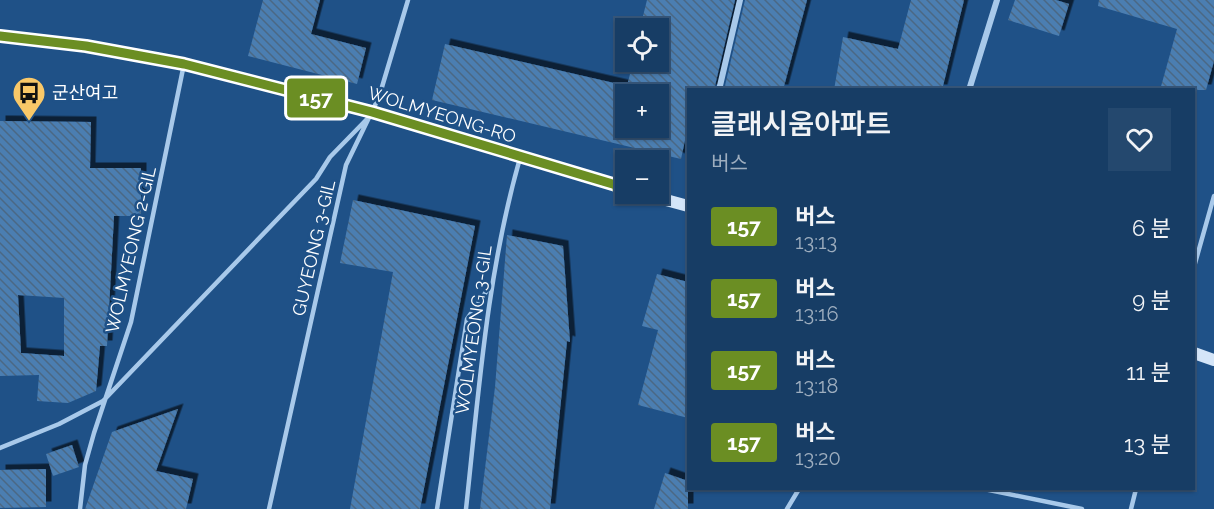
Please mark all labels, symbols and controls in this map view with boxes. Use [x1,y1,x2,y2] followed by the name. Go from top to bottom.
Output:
[615,18,669,204] map controls
[615,18,669,72] button: locate
[11,75,47,122] bus stop icon: 군산여고
[282,78,350,118] line badge: 157
[52,82,118,103] place label: 군산여고
[366,82,519,147] street label: WOLMYEONG-RO
[615,84,669,138] button: +
[299,86,333,111] text: 157
[711,108,891,141] text: 클래시움아파트
[1108,108,1171,171] button: heart
[615,150,669,204] button: −
[711,151,748,175] text: 버스
[101,164,160,335] street label: WOLMYEONG 2-GIL
[613,175,639,201] unlabelled marker
[288,177,339,318] street label: GUYEONG 3-GIL
[795,203,835,229] text: 버스
[727,214,761,239] text: 157
[1132,215,1171,241] text: 6 분
[795,230,837,254] text: 13:13
[451,244,496,416] street label: WOLMYEONG 3-GIL
[795,275,835,301] text: 버스
[727,286,761,311] text: 157
[1132,287,1171,313] text: 9 분
[795,302,839,326] text: 13:16
[795,347,835,373] text: 버스
[727,358,761,383] text: 157
[1126,359,1171,385] text: 11 분
[795,374,838,398] text: 13:18
[795,419,835,445] text: 버스
[727,430,761,455] text: 157
[1124,431,1171,457] text: 13 분
[795,446,841,470] text: 13:20

